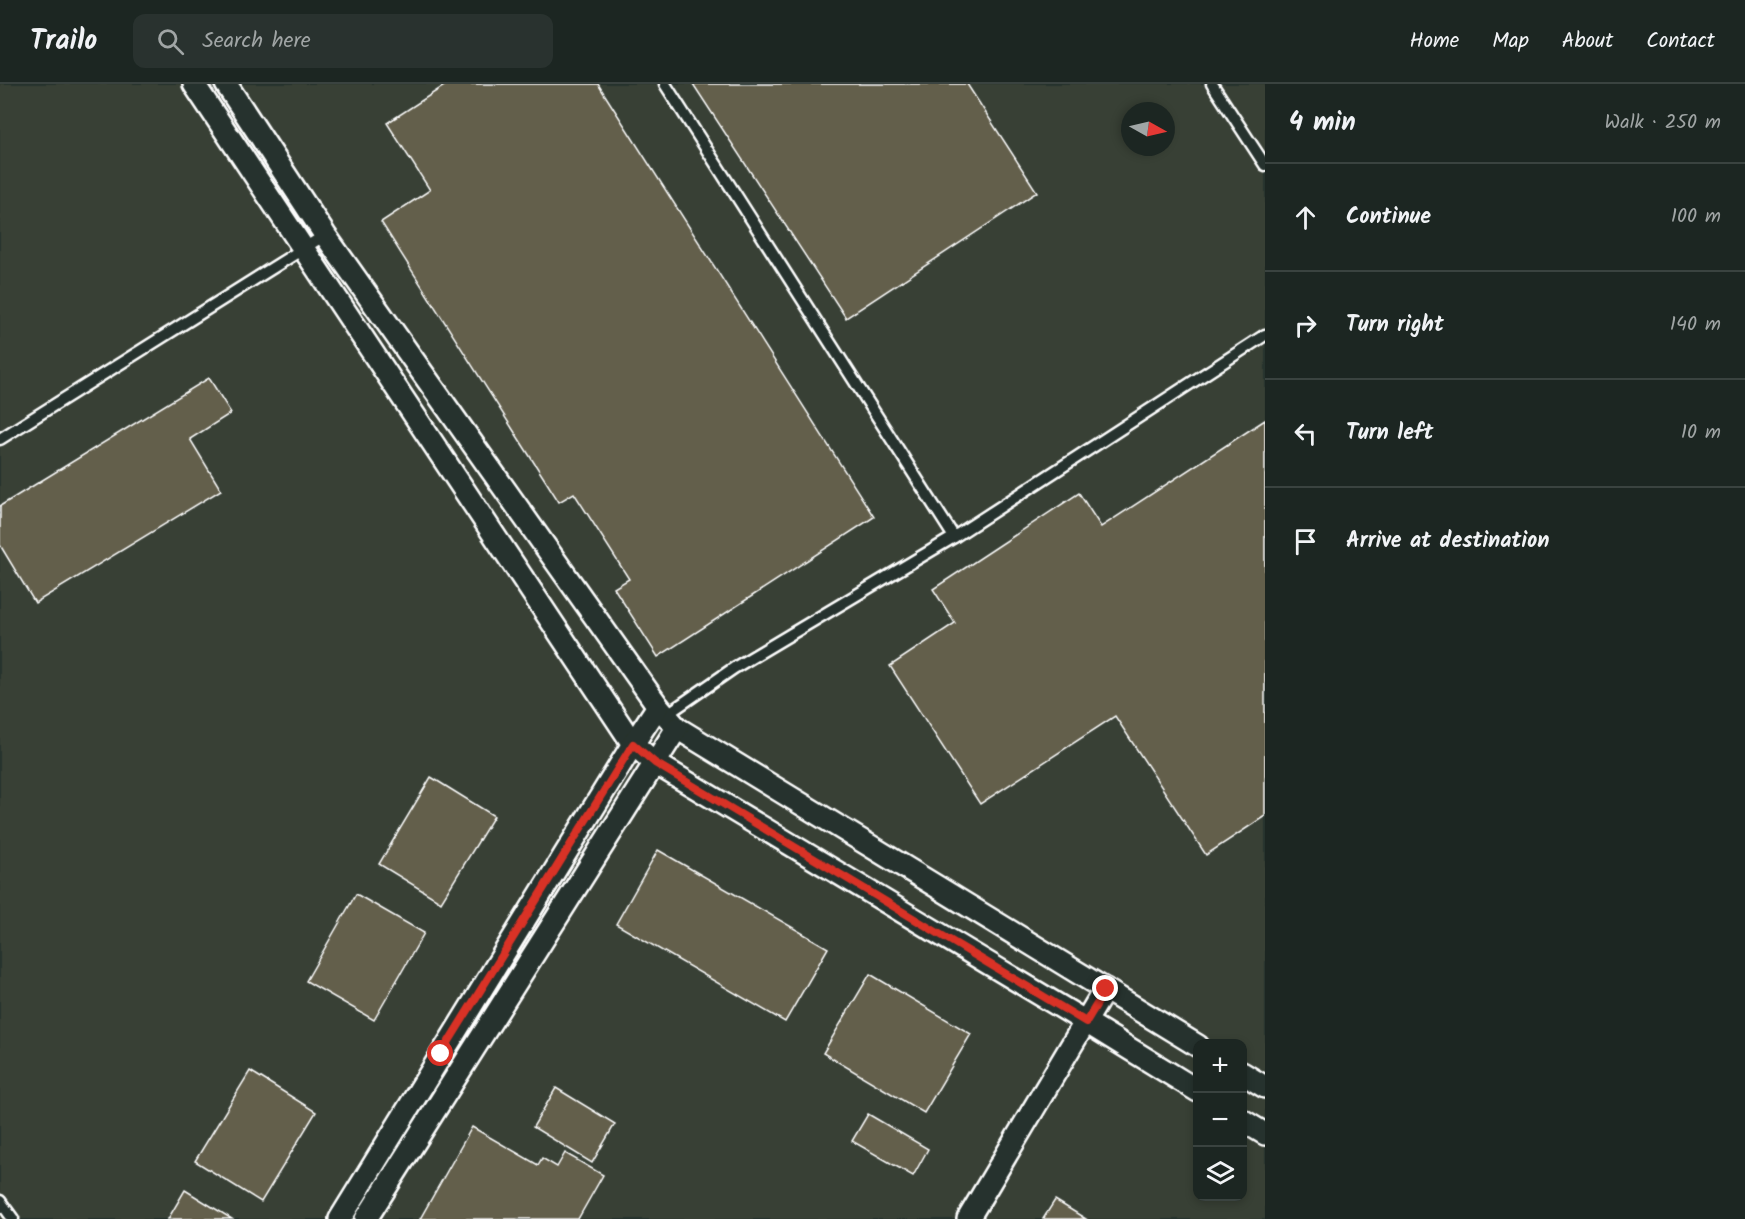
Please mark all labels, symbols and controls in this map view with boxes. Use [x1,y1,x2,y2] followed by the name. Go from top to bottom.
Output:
[133,14,553,68] search box
[30,19,97,64] text: Trailo
[202,24,311,59] text: Search here
[154,25,187,58] icon: search
[1410,25,1459,58] text: Home
[1492,25,1529,58] text: Map
[1562,25,1613,58] text: About
[1646,25,1715,58] text: Contact
[1121,102,1175,156] north arrow
[1289,102,1356,144] text: 4 min
[1605,107,1721,139] text: Walk · 250 m
[1346,200,1431,235] text: Continue
[1289,201,1322,234] icon: ahead
[1671,201,1721,233] text: 100 m
[1346,308,1444,343] text: Turn right
[1289,309,1322,342] icon: right
[1670,309,1721,341] text: 140 m
[1346,416,1433,451] text: Turn left
[1289,417,1322,450] icon: left
[1681,417,1721,449] text: 10 m
[1346,524,1549,559] text: Arrive at destination
[1289,525,1322,558] icon: arrive
[1092,975,1118,1001] route end
[1193,1039,1247,1201] map controls
[1193,1039,1247,1093] button: +
[427,1040,453,1066] route start
[1193,1093,1247,1147] button: −
[1193,1147,1247,1201] button: layers

